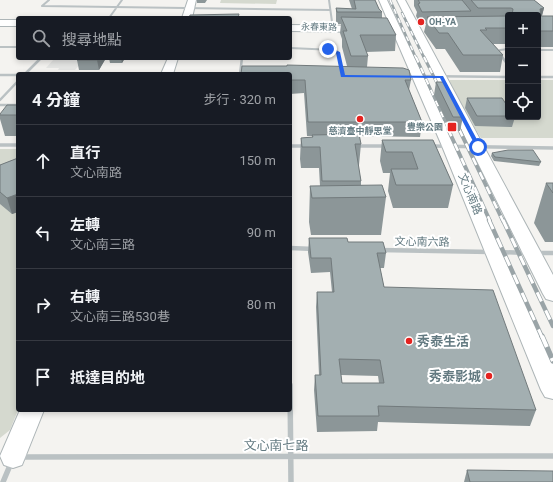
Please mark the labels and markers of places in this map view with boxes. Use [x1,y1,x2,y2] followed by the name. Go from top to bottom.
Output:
[416,17,426,27] marker: OH-YA
[429,17,457,27] place label: OH-YA
[355,114,365,124] marker: 慈濟臺中靜思堂
[446,121,458,133] marker: 豐樂公園
[407,122,443,132] place label: 豐樂公園
[328,126,392,136] place label: 慈濟臺中靜思堂
[417,334,469,349] place label: 秀泰生活
[404,336,414,346] marker: 秀泰生活
[429,369,481,384] place label: 秀泰影城
[484,371,494,381] marker: 秀泰影城

